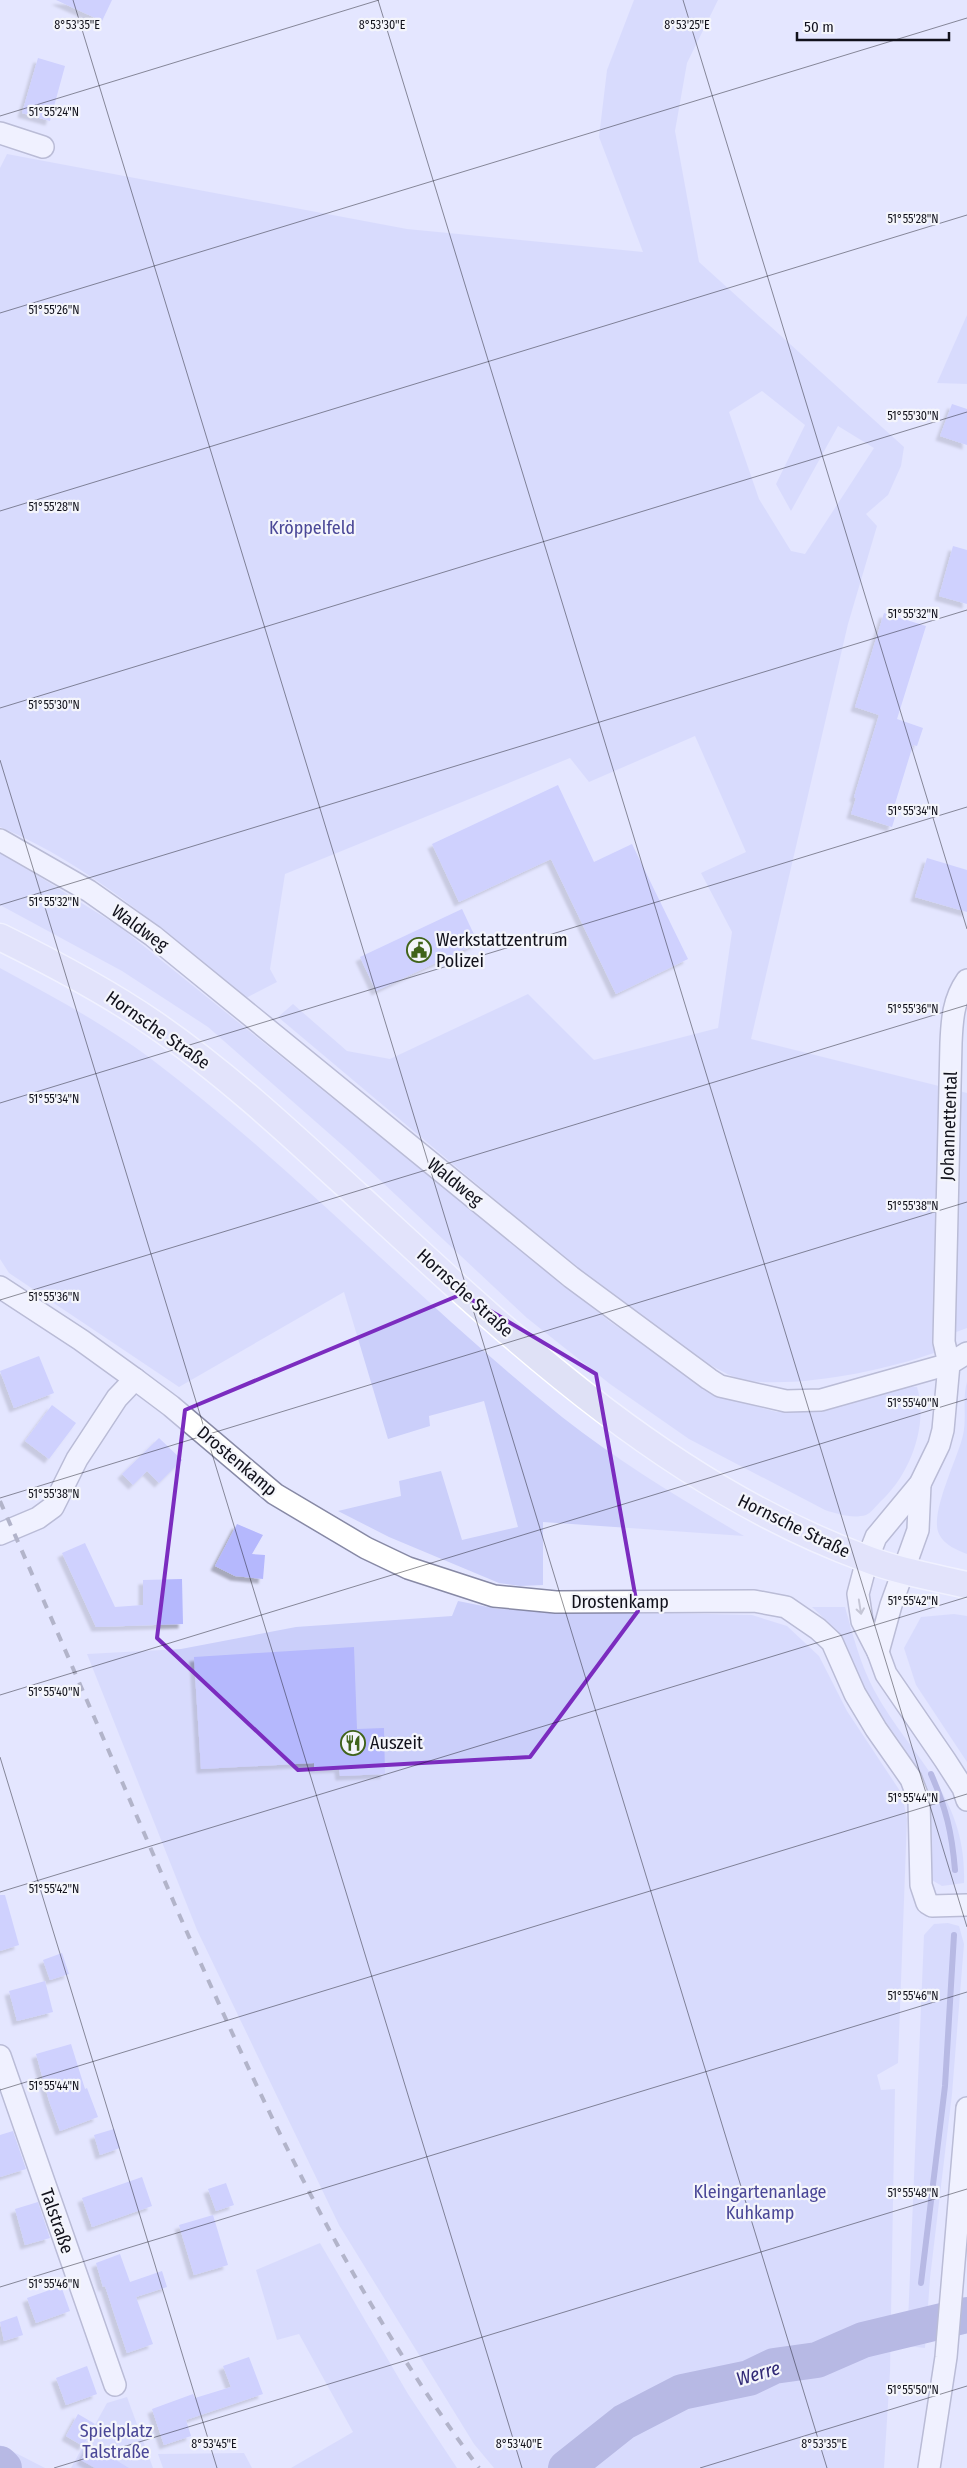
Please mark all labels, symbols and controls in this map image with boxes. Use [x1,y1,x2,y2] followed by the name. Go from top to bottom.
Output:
[797,10,950,42] scale bar
[54,18,100,32] text: 8°53'35"E
[359,18,406,32] text: 8°53'30"E
[664,18,710,32] text: 8°53'25"E
[804,18,834,36] text: 50 m
[29,105,79,119] text: 51°55'24"N
[887,212,939,226] text: 51°55'28"N
[28,303,80,317] text: 51°55'26"N
[887,409,939,423] text: 51°55'30"N
[28,500,80,514] text: 51°55'28"N
[269,517,355,539] park label: Kröppelfeld
[888,607,938,621] text: 51°55'32"N
[28,698,80,712] text: 51°55'30"N
[888,804,938,818] text: 51°55'34"N
[29,895,79,909] text: 51°55'32"N
[107,900,173,956] street label: Waldweg
[436,929,568,972] place label: Werkstattzentrum Polizei
[406,937,432,963] public building icon: Werkstattzentrum Polizei
[102,986,214,1074] street label: Hornsche Straße
[887,1002,939,1016] text: 51°55'36"N
[936,1071,962,1181] street label: Johannettental
[29,1092,79,1106] text: 51°55'34"N
[423,1153,488,1211] street label: Waldweg
[887,1199,939,1213] text: 51°55'38"N
[412,1244,518,1342] street label: Hornsche Straße
[28,1290,80,1304] text: 51°55'36"N
[887,1396,939,1410] text: 51°55'40"N
[192,1421,282,1501] street label: Drostenkamp
[28,1487,80,1501] text: 51°55'38"N
[734,1489,854,1563] street label: Hornsche Straße
[571,1591,669,1613] street label: Drostenkamp
[888,1594,938,1608] text: 51°55'42"N
[856,1599,866,1615] one-way arrow
[28,1685,80,1699] text: 51°55'40"N
[340,1730,366,1756] restaurant icon: Auszeit
[370,1732,423,1754] place label: Auszeit
[888,1791,938,1805] text: 51°55'44"N
[29,1882,79,1896] text: 51°55'42"N
[887,1989,939,2003] text: 51°55'46"N
[29,2079,79,2093] text: 51°55'44"N
[694,2181,827,2224] park label: Kleingartenanlage Kuhkamp
[36,2186,78,2257] street label: Talstraße
[887,2186,939,2200] text: 51°55'48"N
[28,2277,80,2291] text: 51°55'46"N
[734,2356,783,2391] water label: Werre
[887,2383,939,2397] text: 51°55'50"N
[80,2420,152,2463] park label: Spielplatz Talstraße
[191,2437,237,2451] text: 8°53'45"E
[496,2437,543,2451] text: 8°53'40"E
[801,2437,847,2451] text: 8°53'35"E

